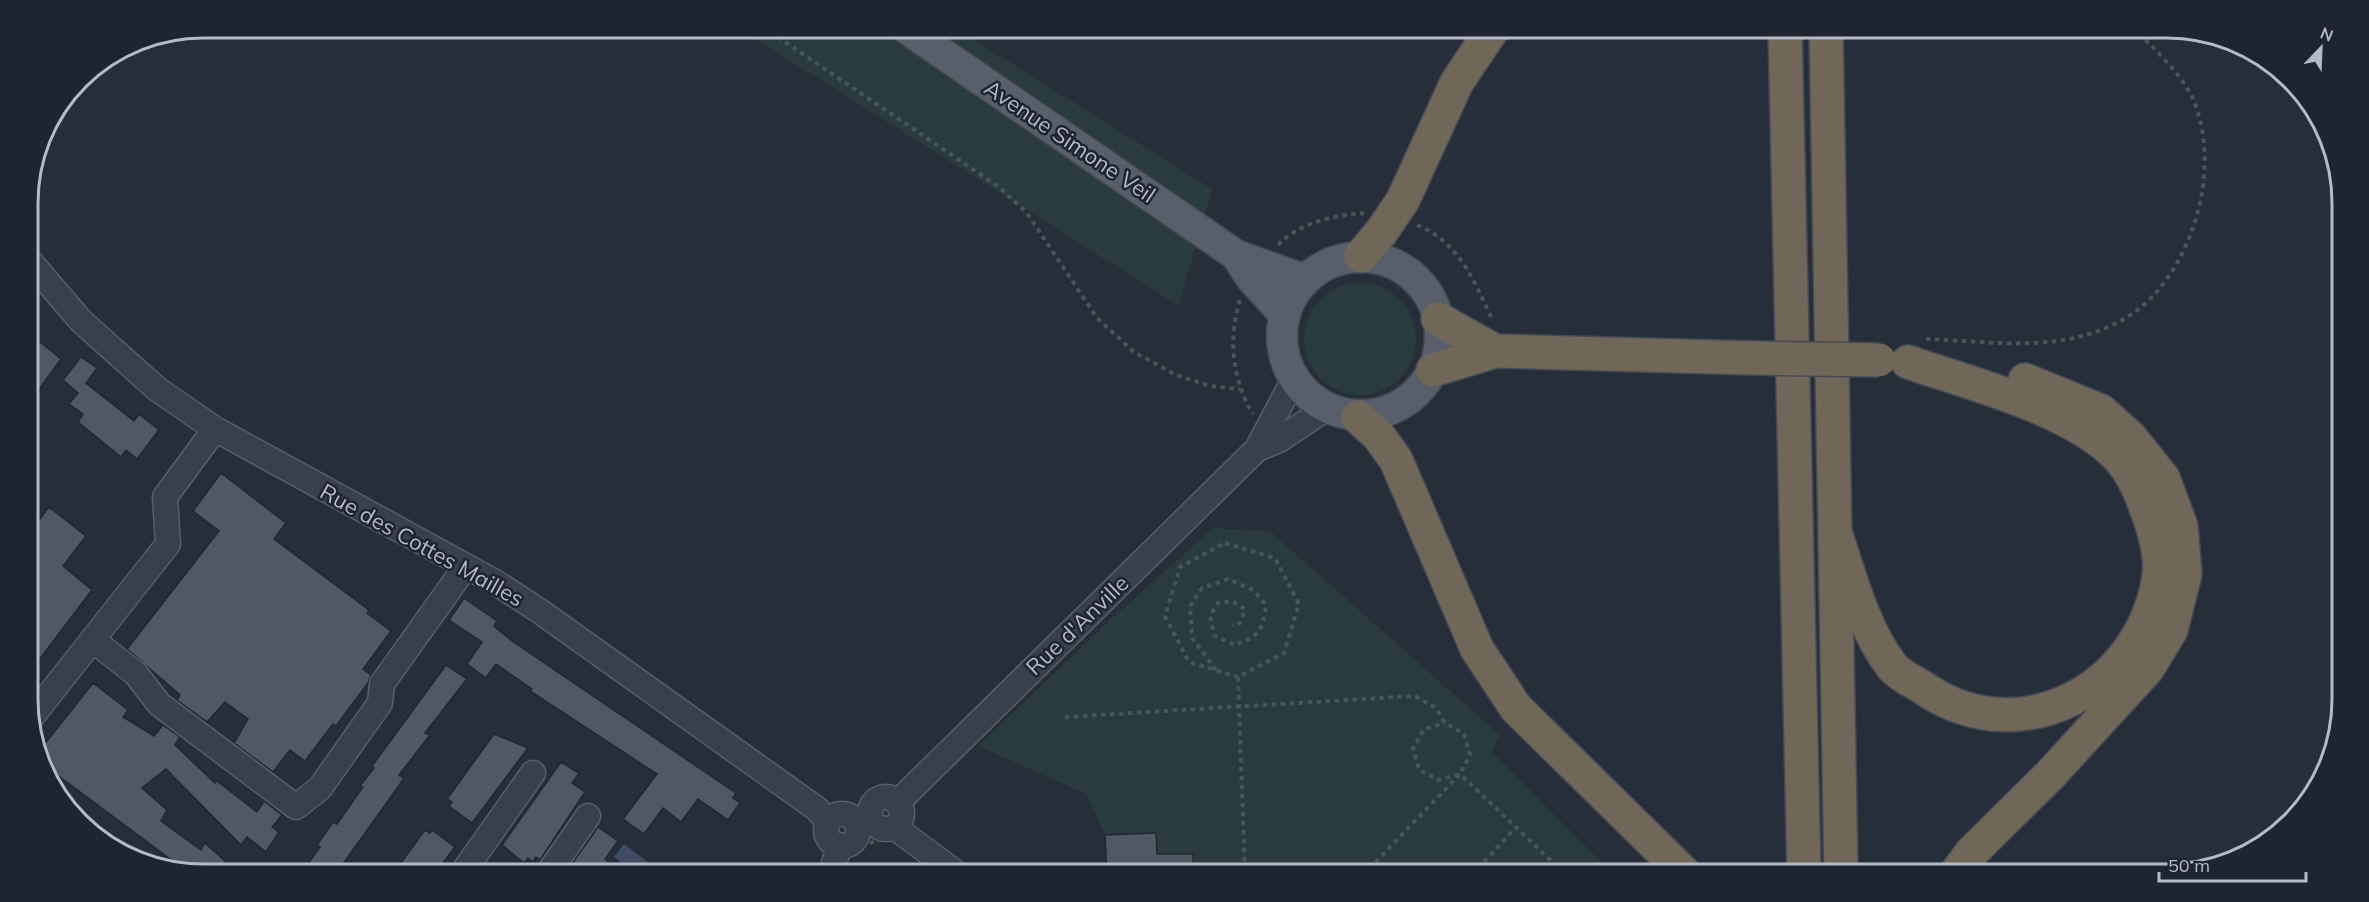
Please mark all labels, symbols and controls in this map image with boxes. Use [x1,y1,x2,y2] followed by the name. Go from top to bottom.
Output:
[2291,18,2351,78] north arrow
[2317,23,2336,46] text: N
[979,73,1161,209] street label: Avenue Simone Veil
[315,477,529,613] street label: Rue des Cottes Mailles
[1020,569,1134,681] street label: Rue d'Anville
[2159,845,2306,883] scale bar
[2168,854,2210,877] text: 50 m

